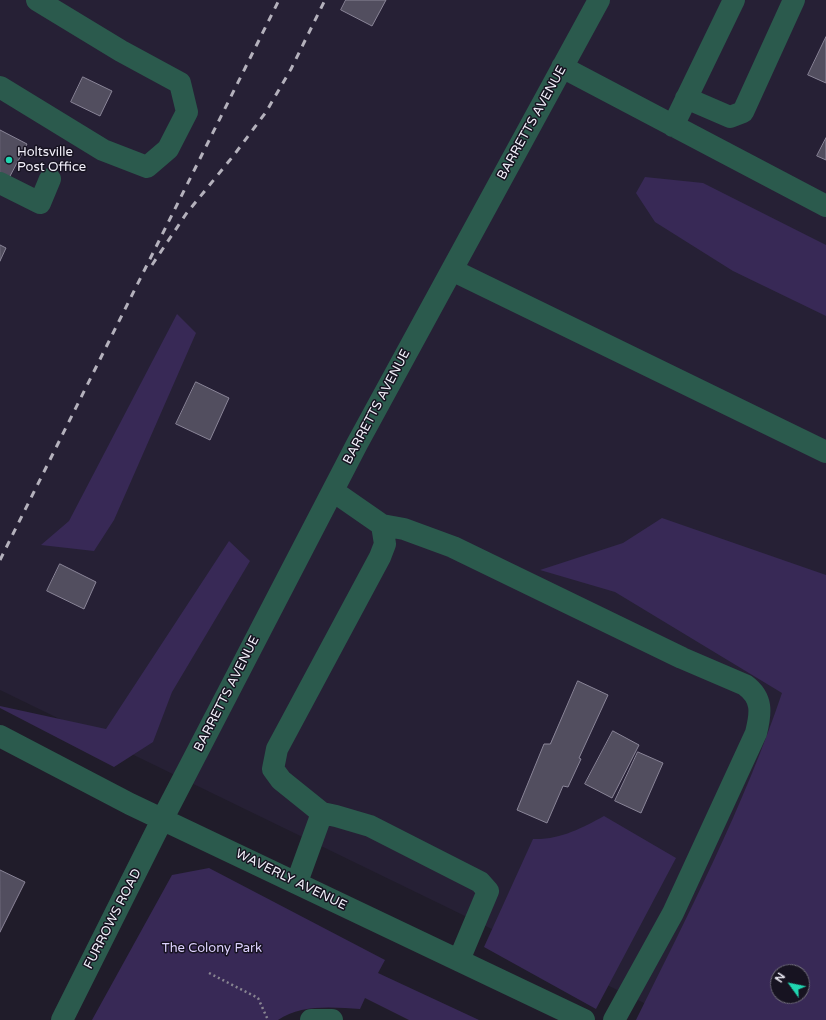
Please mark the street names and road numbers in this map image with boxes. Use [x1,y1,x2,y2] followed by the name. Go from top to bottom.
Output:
[494,63,570,183] street label: BARRETTS AVENUE
[340,347,414,467] street label: BARRETTS AVENUE
[191,634,263,754] street label: BARRETTS AVENUE
[233,846,349,914] street label: WAVERLY AVENUE
[81,866,145,972] street label: FURROWS ROAD

